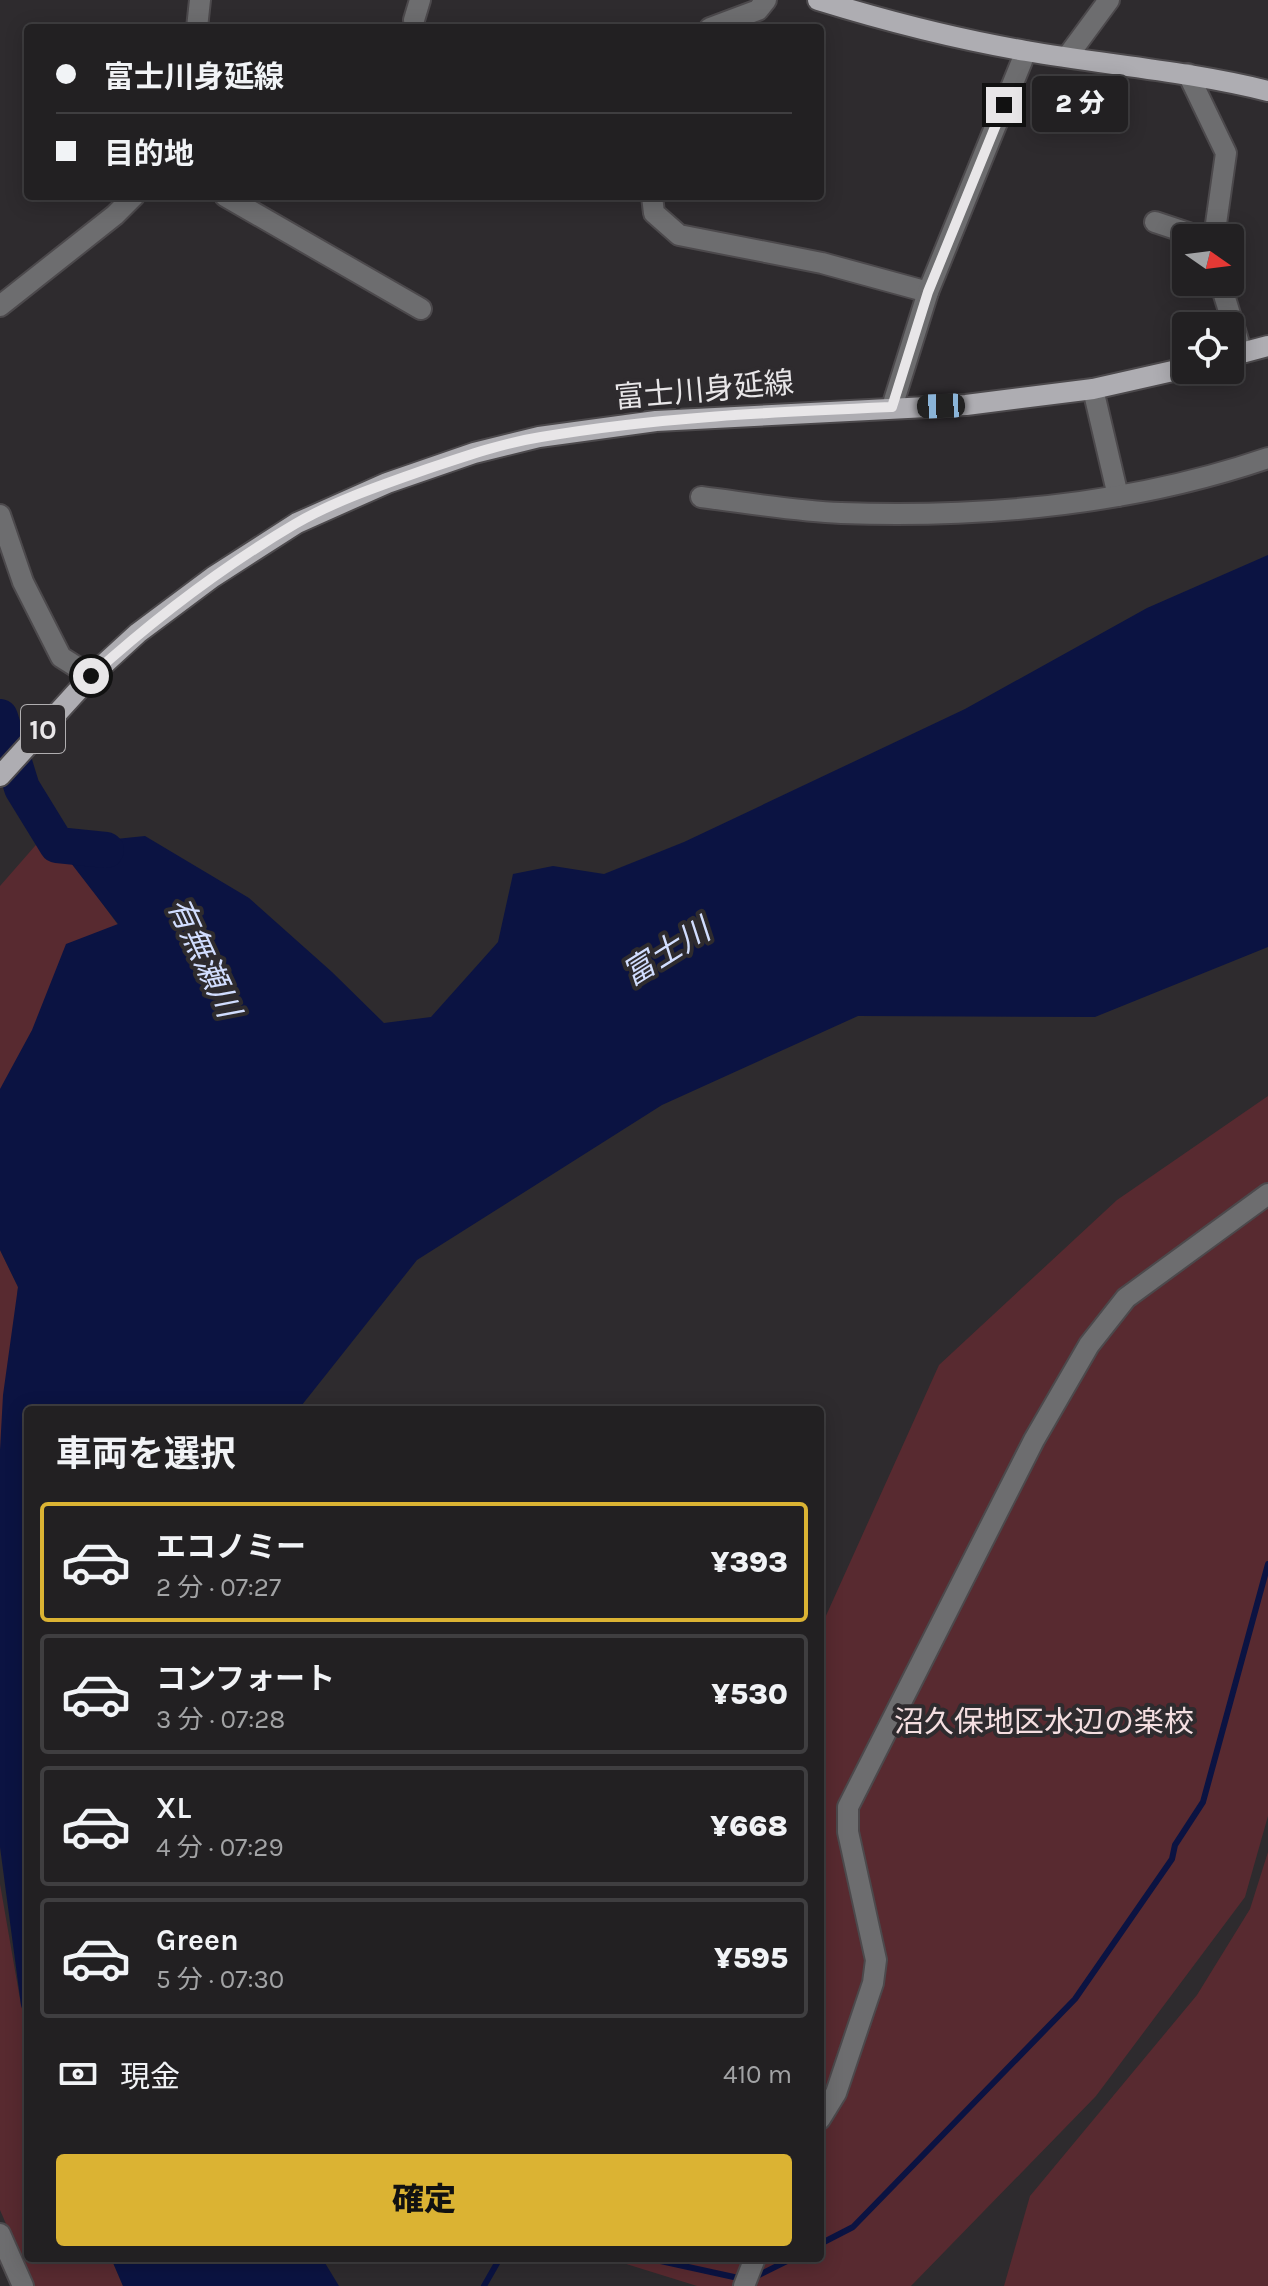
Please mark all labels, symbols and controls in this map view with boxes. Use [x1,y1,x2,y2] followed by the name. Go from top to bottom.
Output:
[104,59,284,95] text: 富士川身延線
[1032,77,1128,133] callout: 2 分
[986,87,1022,123] route end
[1055,88,1105,119] text: 2 分
[104,136,194,172] text: 目的地
[1172,224,1244,296] north arrow
[1172,224,1244,384] map controls
[1172,312,1244,384] button: locate
[613,364,795,416] street label: 富士川身延線
[917,393,965,419] car
[73,658,109,694] route start
[21,705,65,753] road number: 10
[160,891,249,1026] water label: 有無瀬川
[616,910,719,994] water label: 富士川
[56,1433,236,1475] text: 車両を選択
[60,1526,132,1598] icon: car
[156,1529,306,1565] text: エコノミー
[711,1544,788,1580] text: ¥393
[156,1572,281,1603] text: 2 分 · 07:27
[60,1658,132,1730] icon: car
[156,1661,335,1697] text: コンフォート
[711,1676,788,1712] text: ¥530
[156,1704,285,1735] text: 3 分 · 07:28
[894,1704,1194,1740] park label: 沼久保地区水辺の楽校
[60,1790,132,1862] icon: car
[156,1790,191,1826] text: XL
[710,1808,788,1844] text: ¥668
[156,1832,283,1863] text: 4 分 · 07:29
[60,1922,132,1994] icon: car
[156,1922,239,1958] text: Green
[714,1940,788,1976] text: ¥595
[156,1964,284,1995] text: 5 分 · 07:30
[56,2052,100,2096] icon: cash
[120,2059,180,2095] text: 現金
[723,2059,792,2090] text: 410 m
[56,2154,792,2246] button: 確定

